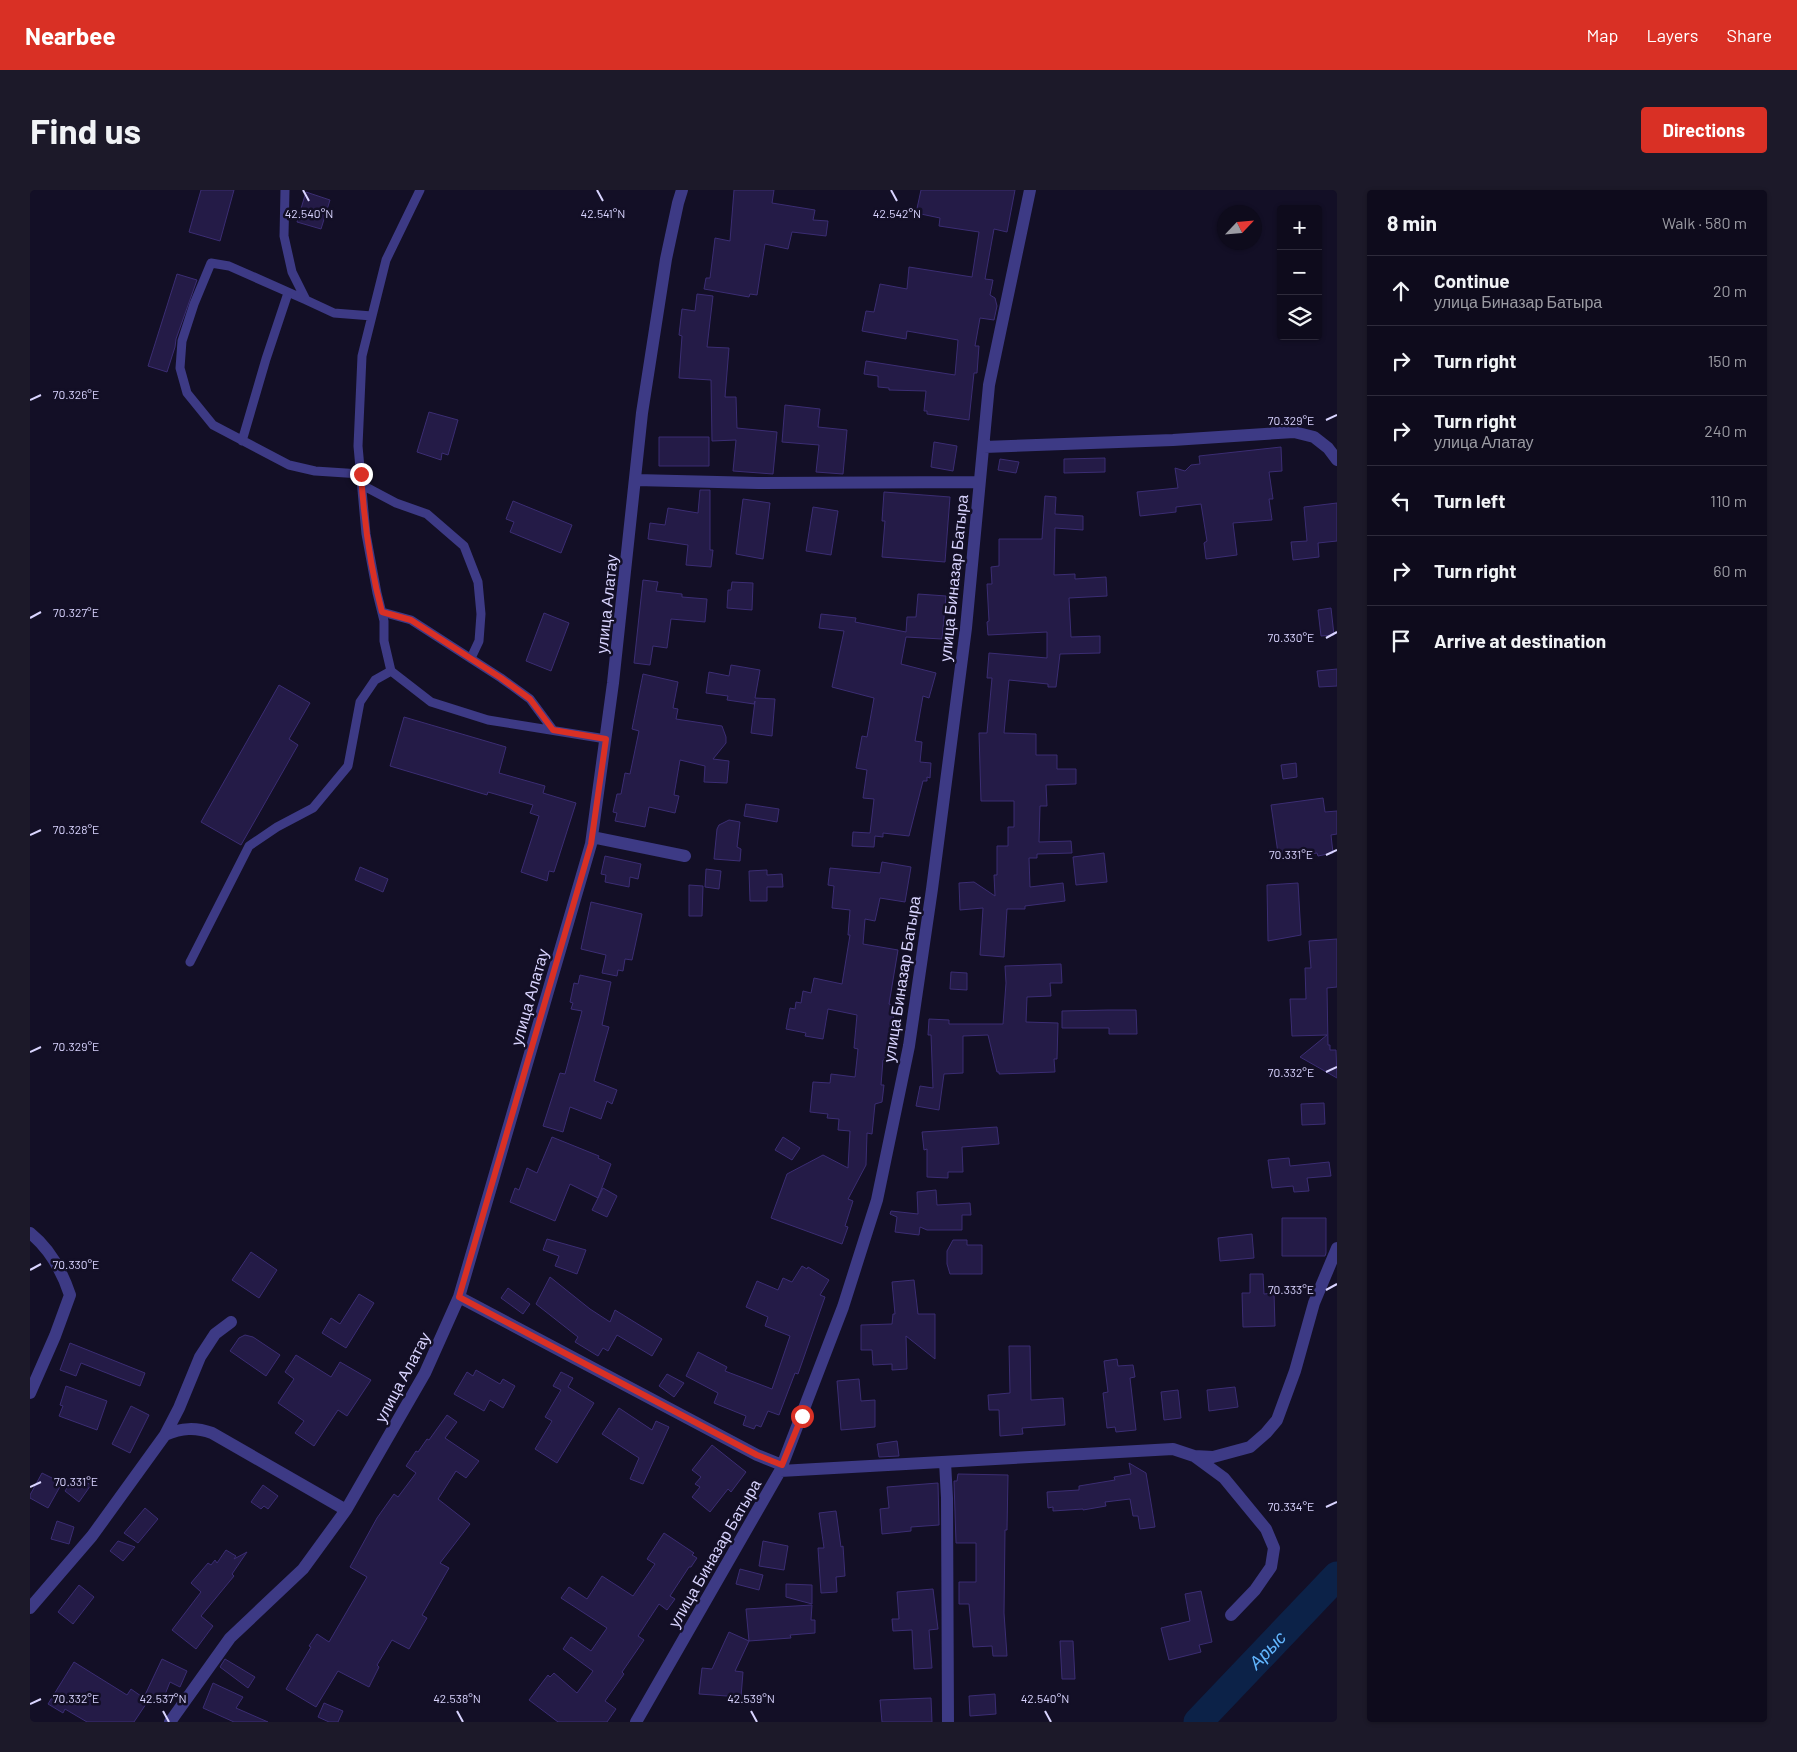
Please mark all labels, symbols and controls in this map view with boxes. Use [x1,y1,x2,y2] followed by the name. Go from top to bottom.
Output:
[25,21,116,50] text: Nearbee
[1586,24,1618,46] text: Map
[1646,24,1699,46] text: Layers
[1727,24,1772,46] text: Share
[1641,107,1767,153] button: Directions
[30,109,141,151] text: Find us
[1217,205,1262,250] north arrow
[1277,205,1322,340] map controls
[1277,205,1322,250] button: +
[285,206,333,220] text: 42.540°N
[581,206,625,220] text: 42.541°N
[873,206,921,220] text: 42.542°N
[1387,210,1437,235] text: 8 min
[1662,213,1747,232] text: Walk · 580 m
[1277,250,1322,295] button: −
[1434,269,1510,292] text: Continue
[1387,277,1415,305] icon: ahead
[1713,281,1747,300] text: 20 m
[1434,292,1602,311] text: улица Биназар Батыра
[1277,295,1322,340] button: layers
[1387,347,1415,375] icon: right
[1434,349,1516,372] text: Turn right
[1708,351,1747,370] text: 150 m
[53,387,99,401] text: 70.326°E
[1434,409,1516,432] text: Turn right
[1268,413,1314,427] text: 70.329°E
[1387,417,1415,445] icon: right
[1704,421,1747,440] text: 240 m
[1434,432,1534,451] text: улица Алатау
[350,463,373,486] route end
[1387,487,1415,515] icon: left
[1434,489,1505,512] text: Turn left
[1710,491,1747,510] text: 110 m
[935,493,971,663] street label: улица Биназар Батыра
[591,553,621,655] street label: улица Алатау
[1387,557,1415,585] icon: right
[1434,559,1516,582] text: Turn right
[1713,561,1747,580] text: 60 m
[53,605,99,619] text: 70.327°E
[1387,627,1415,655] icon: arrive
[1434,629,1606,652] text: Arrive at destination
[1268,630,1314,644] text: 70.330°E
[53,822,99,836] text: 70.328°E
[1269,847,1313,861] text: 70.331°E
[878,894,924,1064] street label: улица Биназар Батыра
[506,947,552,1047] street label: улица Алатау
[53,1039,99,1053] text: 70.329°E
[1268,1065,1314,1079] text: 70.332°E
[53,1257,99,1271] text: 70.330°E
[1268,1282,1314,1296] text: 70.333°E
[370,1329,434,1425] street label: улица Алатау
[791,1405,814,1428] route start
[54,1474,98,1488] text: 70.331°E
[664,1475,764,1631] street label: улица Биназар Батыра
[1268,1499,1314,1513] text: 70.334°E
[1243,1626,1290,1674] water label: Арыс
[53,1691,99,1705] text: 70.332°E
[139,1691,187,1705] text: 42.537°N
[433,1691,481,1705] text: 42.538°N
[727,1691,775,1705] text: 42.539°N
[1021,1691,1069,1705] text: 42.540°N

